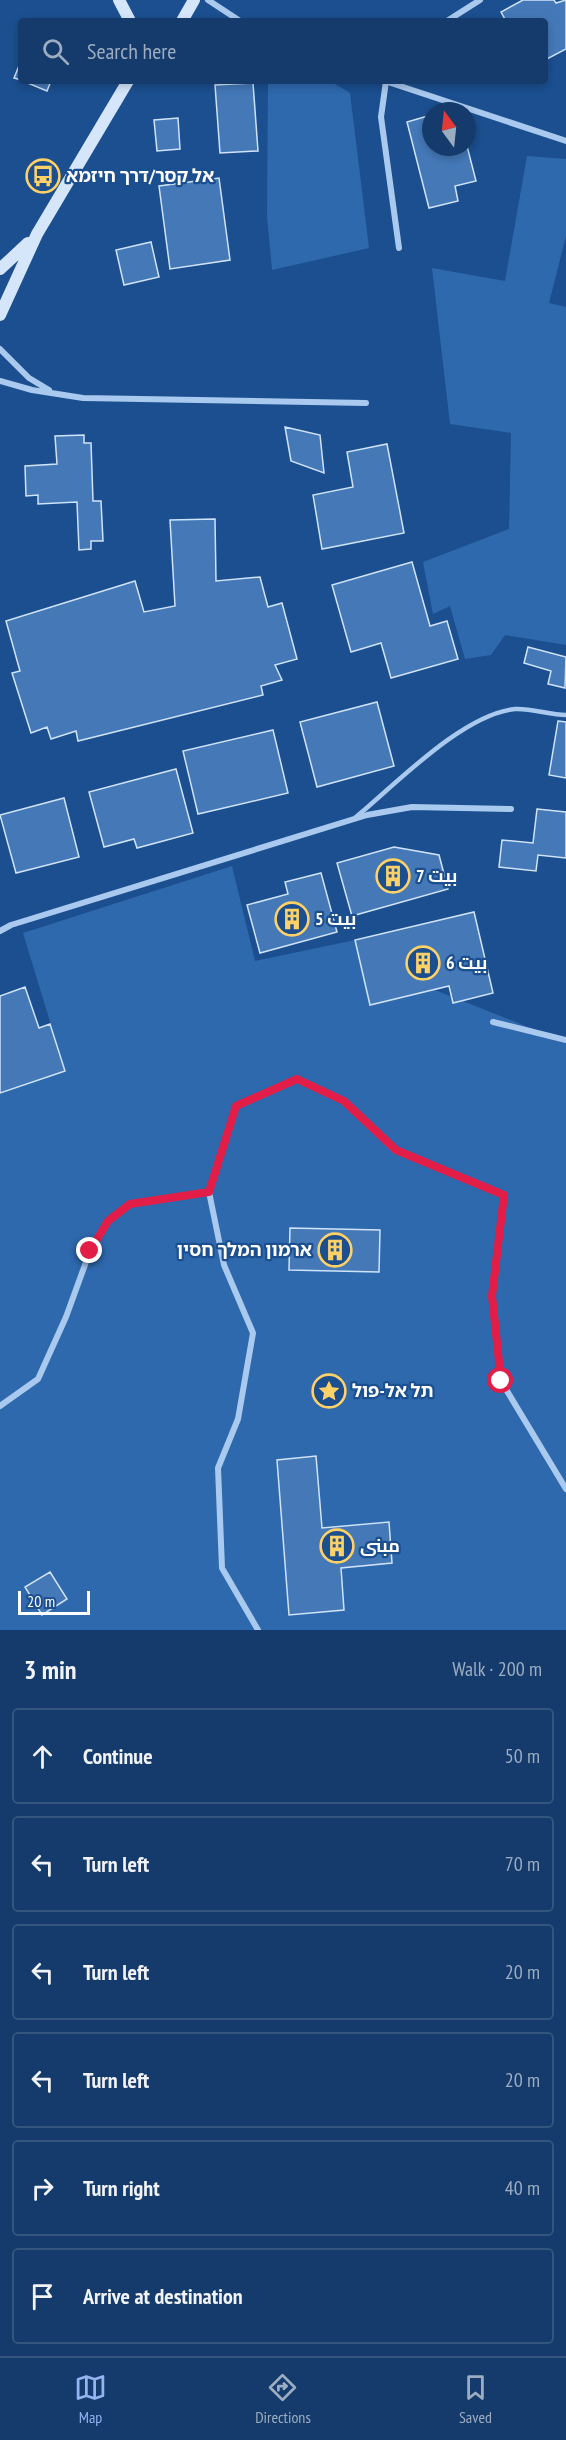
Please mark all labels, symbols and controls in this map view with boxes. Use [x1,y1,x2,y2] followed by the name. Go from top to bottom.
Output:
[18,18,548,84] search box
[39,35,72,68] icon: search
[87,37,176,65] text: Search here
[422,102,476,156] north arrow
[25,158,61,194] bus stop icon: אל קסר/דרך חיזמא
[66,164,214,187] place label: אל קסר/דרך חיזמא
[375,858,411,894] building icon: بيت 7
[416,864,457,887] place label: بيت 7
[274,901,310,937] building icon: بيت 5
[315,907,356,930] place label: بيت 5
[405,945,441,981] building icon: بيت 6
[446,951,487,974] place label: بيت 6
[317,1232,353,1268] building icon: ארמון המלך חסין
[76,1237,102,1263] route end
[177,1238,312,1261] place label: ארמון המלך חסין
[487,1367,513,1393] route start
[311,1373,347,1409] place icon: תל אל-פול
[352,1379,433,1402] place label: תל אל-פול
[319,1528,355,1564] building icon: مبنى
[360,1534,400,1557] place label: مبنى
[18,1588,90,1616] scale bar
[27,1591,55,1611] text: 20 m
[24,1653,77,1686] text: 3 min
[452,1656,542,1682] text: Walk · 200 m
[26,1740,59,1773] icon: ahead
[83,1742,153,1770] text: Continue
[505,1743,540,1769] text: 50 m
[26,1848,59,1881] icon: left
[83,1850,149,1878] text: Turn left
[505,1851,540,1877] text: 70 m
[26,1956,59,1989] icon: left
[83,1958,149,1986] text: Turn left
[505,1959,540,1985] text: 20 m
[26,2064,59,2097] icon: left
[83,2066,149,2094] text: Turn left
[505,2067,540,2093] text: 20 m
[26,2172,59,2205] icon: right
[83,2174,160,2202] text: Turn right
[505,2175,540,2201] text: 40 m
[26,2280,59,2313] icon: arrive
[83,2282,243,2310] text: Arrive at destination
[74,2371,107,2427] tab: Map
[255,2371,311,2427] tab: Directions
[459,2371,492,2427] tab: Saved

